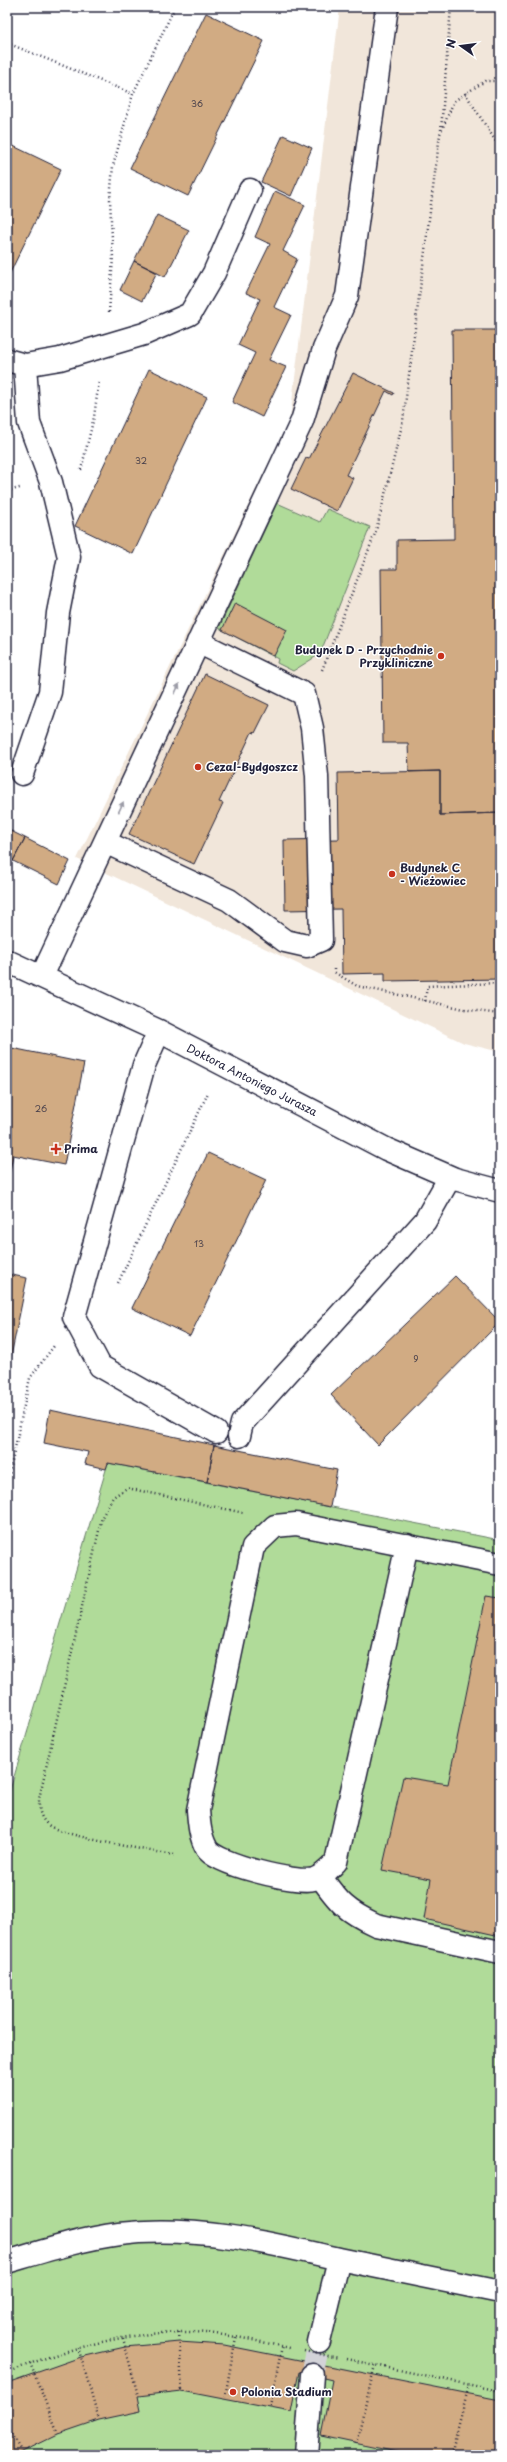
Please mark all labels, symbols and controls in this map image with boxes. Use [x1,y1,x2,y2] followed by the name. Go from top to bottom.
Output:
[441,26,481,66] north arrow
[442,37,460,50] text: N
[191,96,203,110] house number: 36
[135,453,147,467] house number: 32
[295,641,434,671] place label: Budynek D - Przychodnie Przykliniczne
[436,651,446,661] marker: Budynek D - Przychodnie Przykliniczne
[173,683,180,695] one-way arrow
[206,758,298,775] place label: Cezal-Bydgoszcz
[193,762,203,772] marker: Cezal-Bydgoszcz
[119,800,125,812] one-way arrow
[400,859,466,889] place label: Budynek C - Wieżowiec
[387,869,397,879] marker: Budynek C - Wieżowiec
[184,1039,321,1120] street label: Doktora Antoniego Jurasza
[35,1101,47,1115] house number: 26
[64,1140,98,1157] place label: Prima
[51,1144,61,1154] marker: Prima
[194,1236,204,1250] house number: 13
[413,1351,419,1365] house number: 9
[241,2383,332,2400] place label: Polonia Stadium
[228,2387,238,2397] marker: Polonia Stadium

